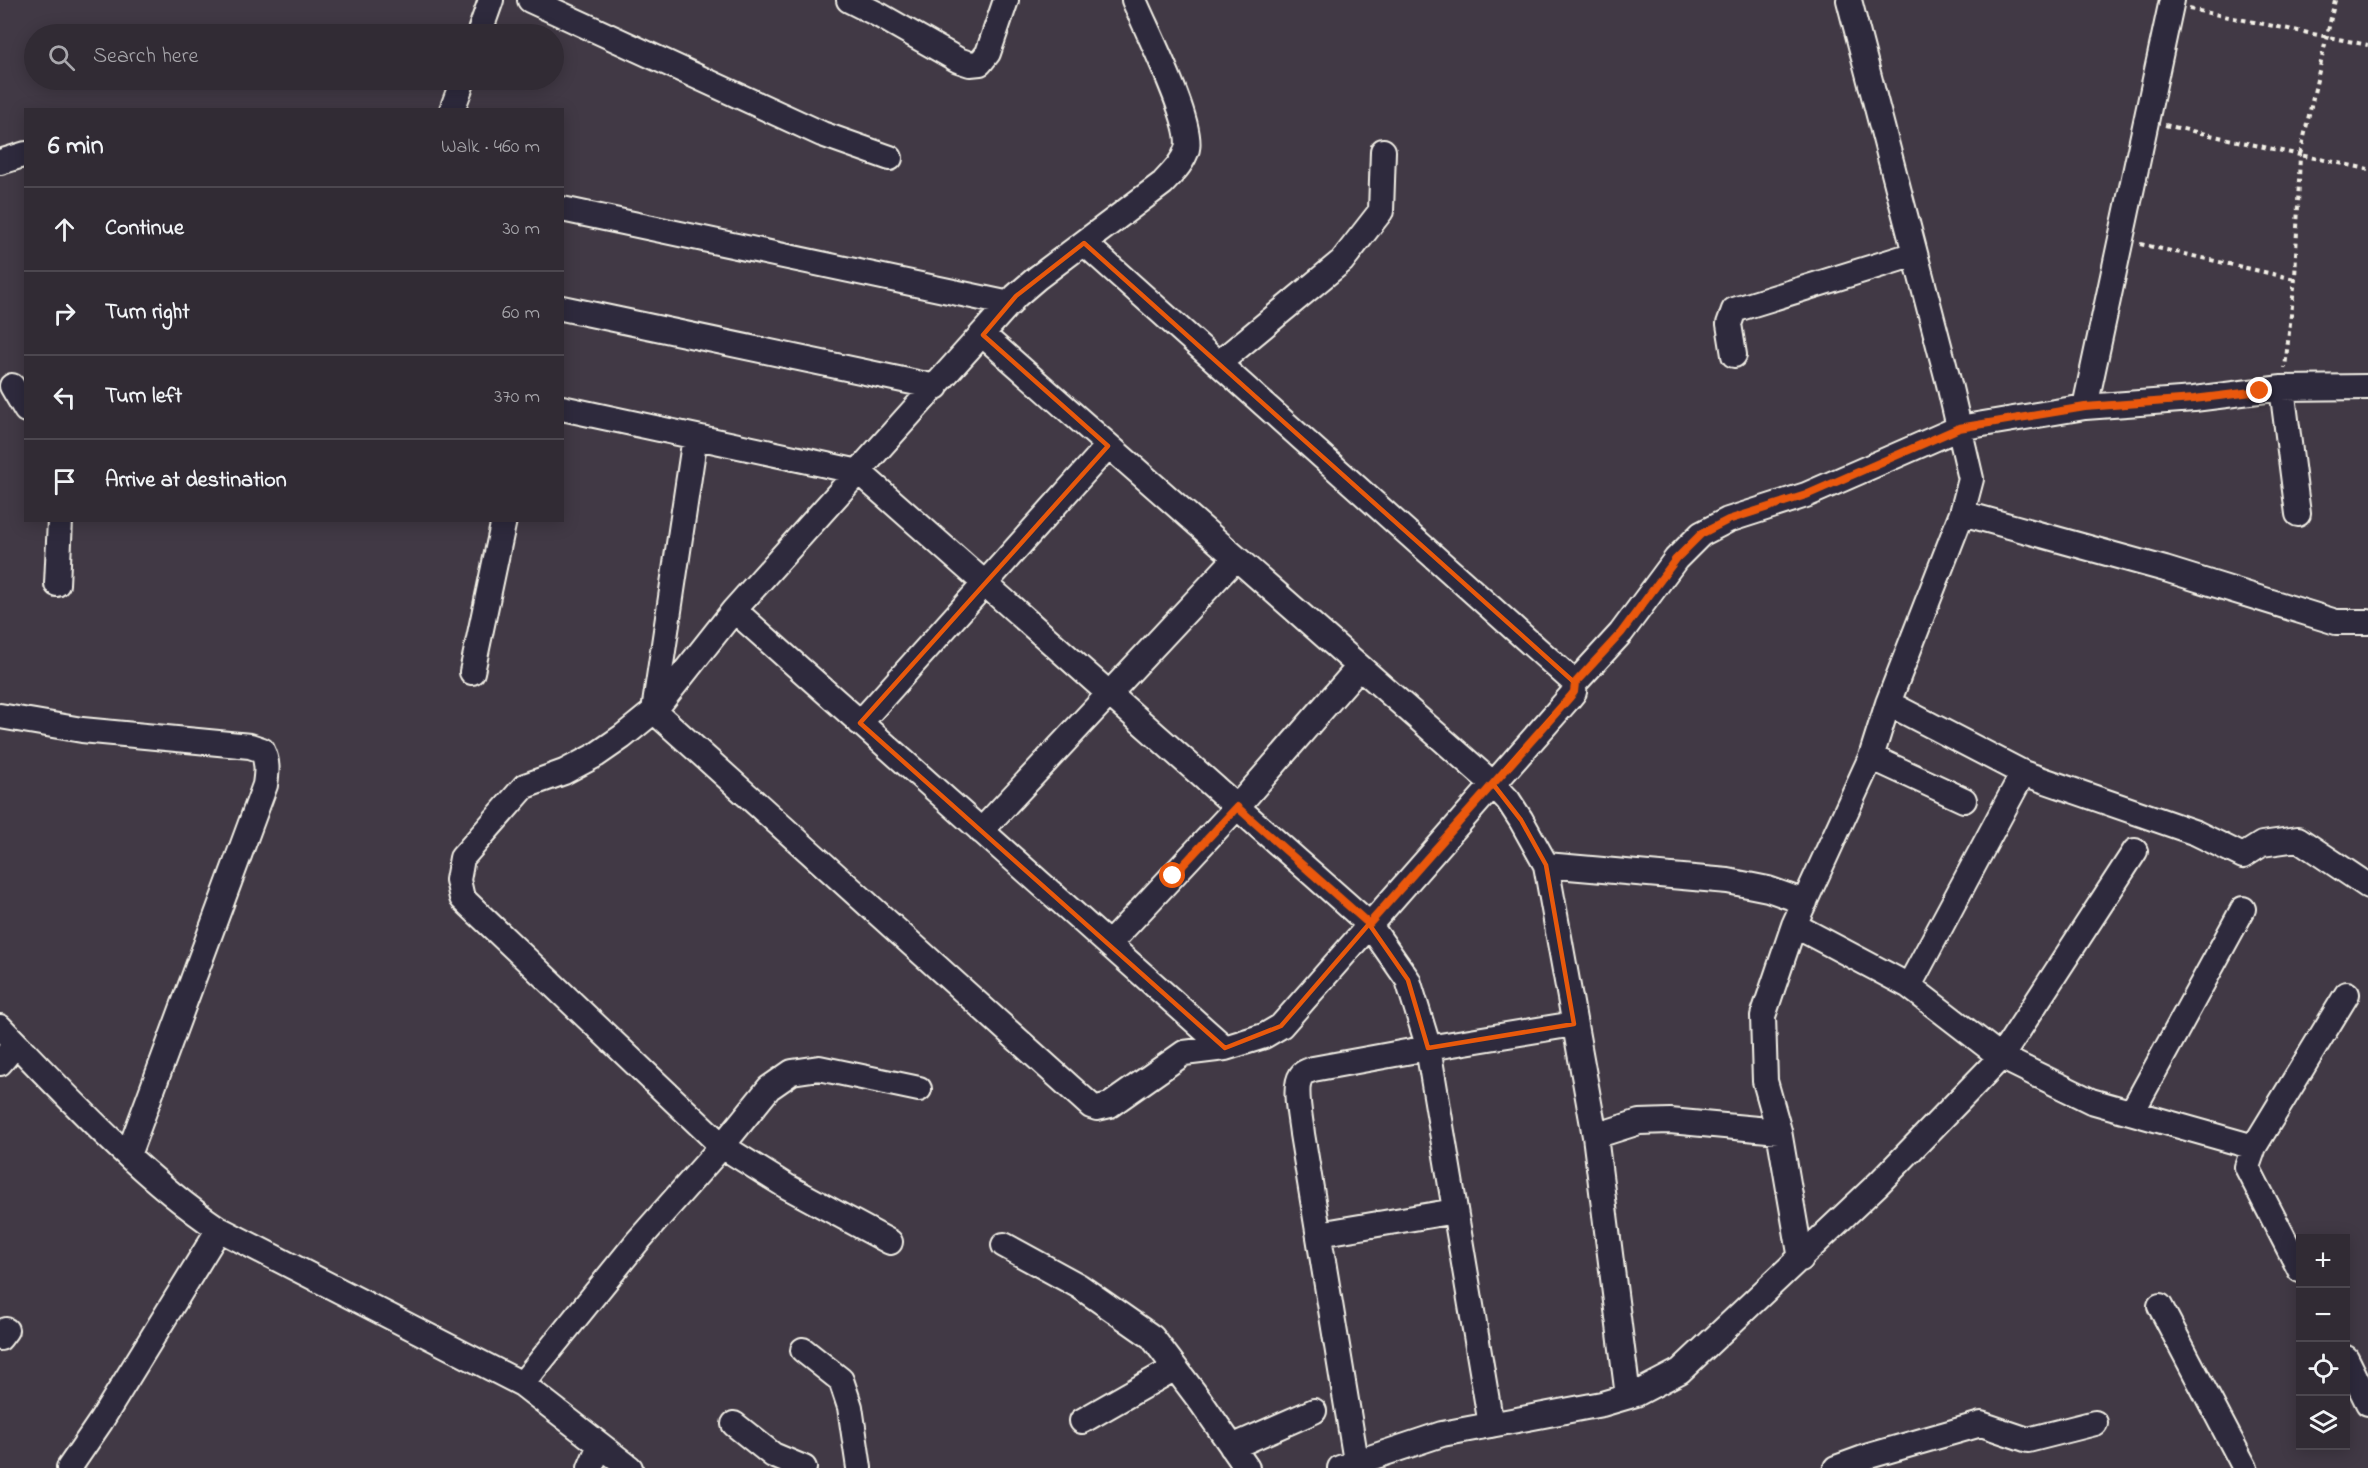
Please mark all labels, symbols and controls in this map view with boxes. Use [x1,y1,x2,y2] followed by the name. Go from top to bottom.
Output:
[24,24,564,90] search box
[45,41,78,74] icon: search
[93,41,198,73] text: Search here
[48,128,104,166] text: 6 min
[441,133,540,162] text: Walk · 460 m
[48,213,81,246] icon: ahead
[105,213,184,245] text: Continue
[503,215,540,244] text: 30 m
[48,297,81,330] icon: right
[105,297,190,329] text: Turn right
[502,299,540,328] text: 60 m
[2246,377,2272,403] route end
[48,381,81,414] icon: left
[105,381,182,413] text: Turn left
[494,383,540,412] text: 370 m
[48,465,81,498] icon: arrive
[105,465,287,497] text: Arrive at destination
[1159,862,1185,888] route start
[2296,1234,2350,1450] map controls
[2296,1234,2350,1288] button: +
[2296,1288,2350,1342] button: −
[2296,1342,2350,1396] button: locate
[2296,1396,2350,1450] button: layers

